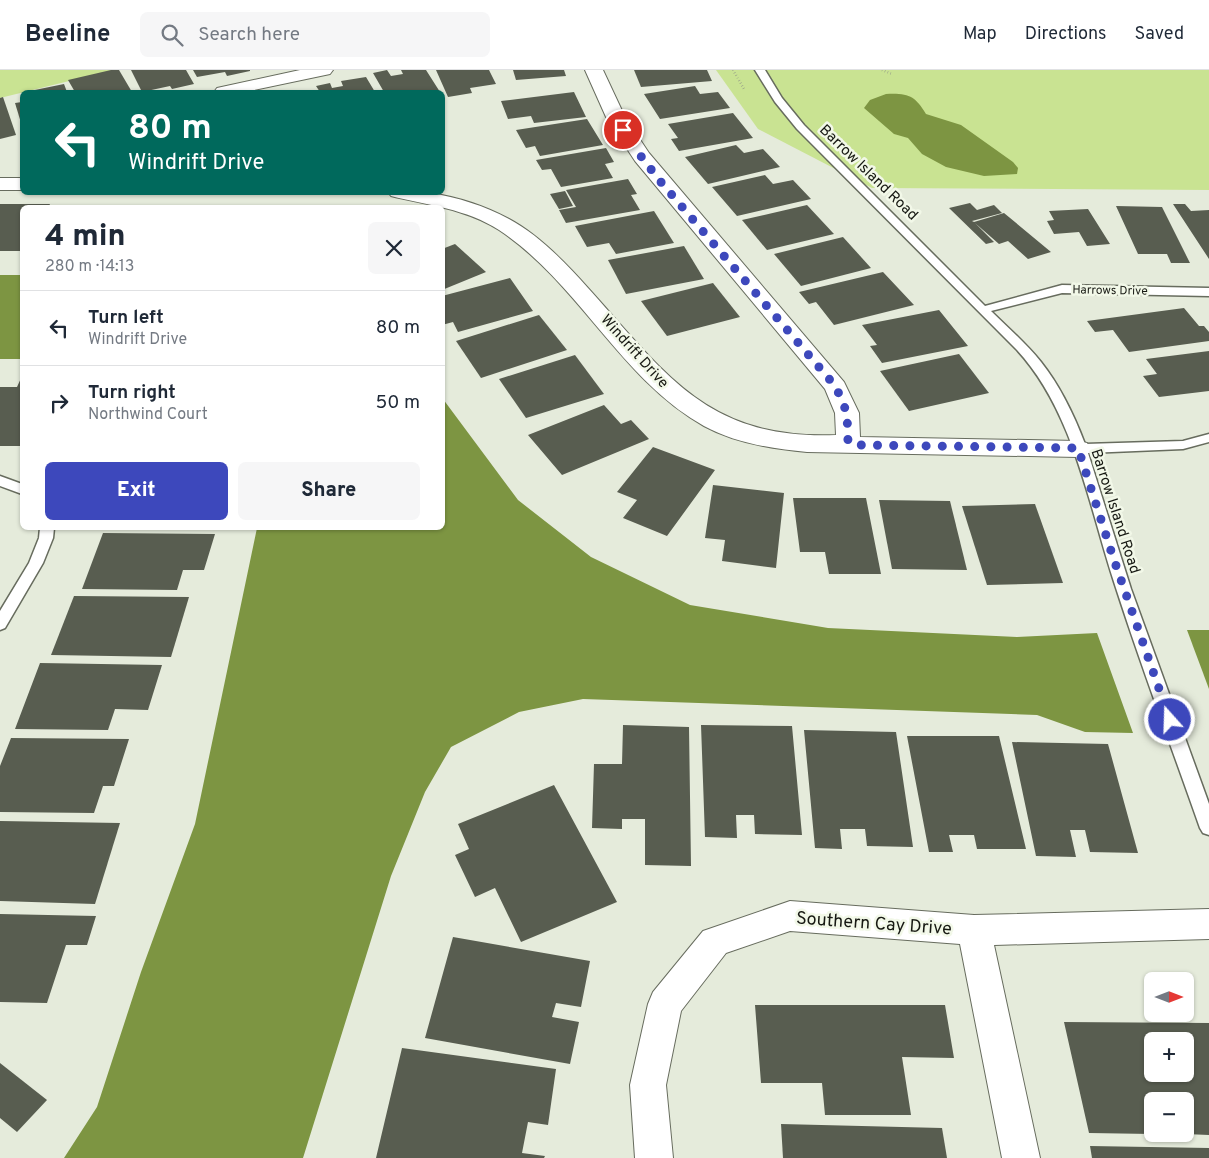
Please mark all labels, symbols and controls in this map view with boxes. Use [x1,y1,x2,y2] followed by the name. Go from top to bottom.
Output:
[140,12,490,57] search box
[25,20,110,50] text: Beeline
[158,21,186,49] icon: search
[198,23,300,47] text: Search here
[963,23,997,46] text: Map
[1025,23,1107,46] text: Directions
[1135,23,1184,46] text: Saved
[128,107,212,151] text: 80 m
[602,109,644,151] pin
[45,110,110,175] icon: left
[609,116,637,144] icon: arrive
[815,121,921,225] street label: Barrow Island Road
[128,150,264,177] text: Windrift Drive
[45,219,126,256] text: 4 min
[368,222,420,274] button: close
[45,257,134,277] text: 280 m · 14:13
[1072,282,1148,300] street label: Harrows Drive
[88,306,164,330] text: Turn left
[596,311,672,393] street label: Windrift Drive
[45,314,73,342] icon: left
[376,316,420,340] text: 80 m
[88,330,187,350] text: Windrift Drive
[88,381,176,405] text: Turn right
[45,389,73,417] icon: right
[375,391,420,415] text: 50 m
[88,405,208,425] text: Northwind Court
[1085,447,1144,576] street label: Barrow Island Road
[45,462,228,520] button: Exit
[238,462,420,520] button: Share
[1143,693,1195,745] position arrow
[795,908,953,941] street label: Southern Cay Drive
[1144,972,1194,1022] north arrow
[1144,972,1194,1142] map controls
[1144,1032,1194,1082] button: +
[1144,1092,1194,1142] button: −

